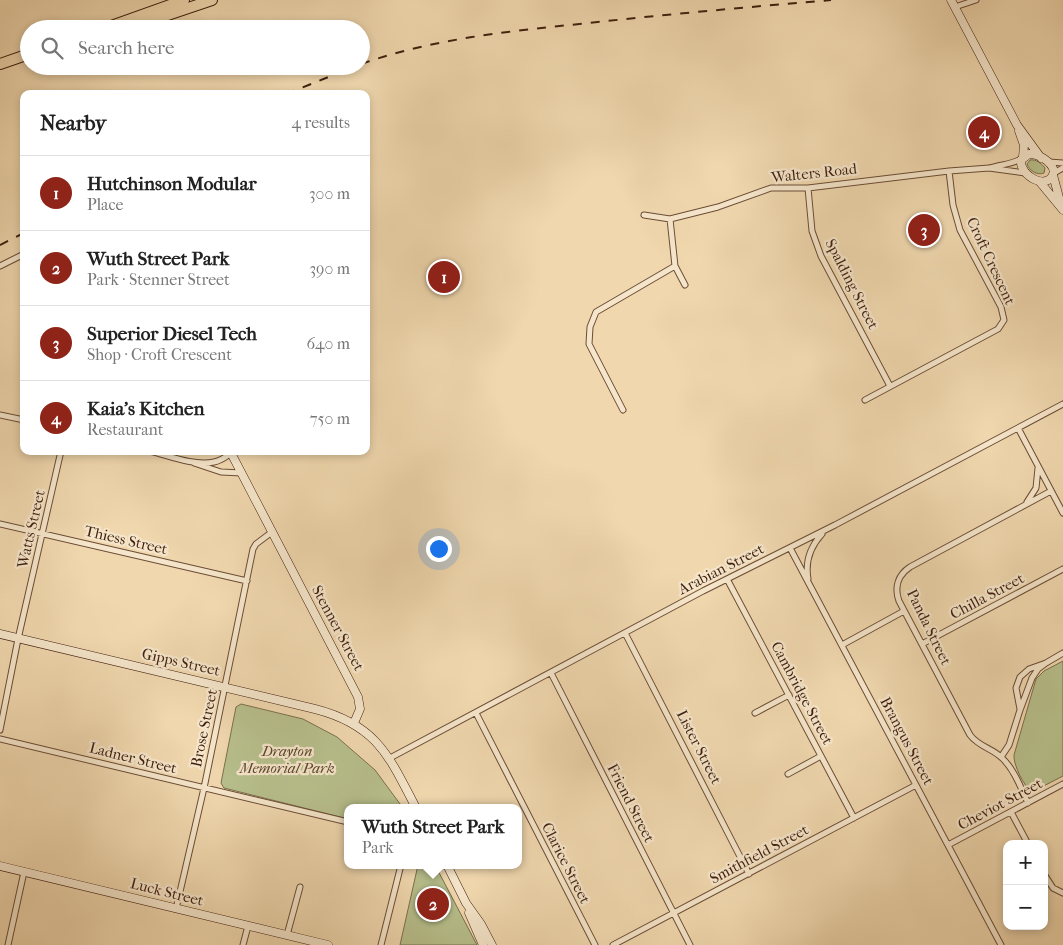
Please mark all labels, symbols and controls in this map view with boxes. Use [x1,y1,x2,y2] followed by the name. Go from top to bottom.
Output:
[20,20,370,75] search box
[38,34,66,62] icon: search
[78,37,174,59] text: Search here
[40,111,106,135] text: Nearby
[292,113,350,132] text: 4 results
[968,113,1000,151] pin: 4
[769,159,859,187] street label: Walters Road
[87,173,257,195] text: Hutchinson Modular
[53,184,59,203] text: 1
[309,184,350,203] text: 300 m
[87,195,123,214] text: Place
[908,211,940,249] pin: 3
[963,214,1019,308] street label: Croft Crescent
[822,236,883,333] street label: Spalding Street
[87,248,229,270] text: Wuth Street Park
[428,258,460,296] pin: 1
[52,259,60,278] text: 2
[309,259,350,278] text: 390 m
[87,270,230,289] text: Park · Stenner Street
[87,323,257,345] text: Superior Diesel Tech
[53,334,59,353] text: 3
[306,334,350,353] text: 640 m
[87,345,232,364] text: Shop · Croft Crescent
[87,398,205,420] text: Kaia's Kitchen
[51,409,61,428] text: 4
[310,409,350,428] text: 750 m
[87,420,163,439] text: Restaurant
[13,488,49,571] street label: Watts Street
[83,522,170,558] street label: Thiess Street
[426,536,452,562] your location
[674,539,767,599] street label: Arabian Street
[947,569,1028,623] street label: Chilla Street
[308,582,368,675] street label: Stenner Street
[903,586,955,669] street label: Panda Street
[767,638,837,748] street label: Cambridge Street
[140,644,222,680] street label: Gipps Street
[187,687,221,769] street label: Brose Street
[876,694,938,789] street label: Brangus Street
[673,707,726,788] street label: Lister Street
[87,738,179,778] street label: Ladner Street
[238,742,335,777] park label: Drayton Memorial Park
[604,761,659,846] street label: Friend Street
[955,774,1046,834] street label: Cheviot Street
[344,804,522,869] popup
[362,816,504,838] text: Wuth Street Park
[538,819,594,907] street label: Clarice Street
[707,820,812,888] street label: Smithfield Street
[362,838,394,857] text: Park
[1003,840,1048,930] map controls
[1003,840,1048,885] button: +
[129,874,206,910] street label: Luck Street
[417,885,449,923] pin: 2
[1003,885,1048,930] button: −

